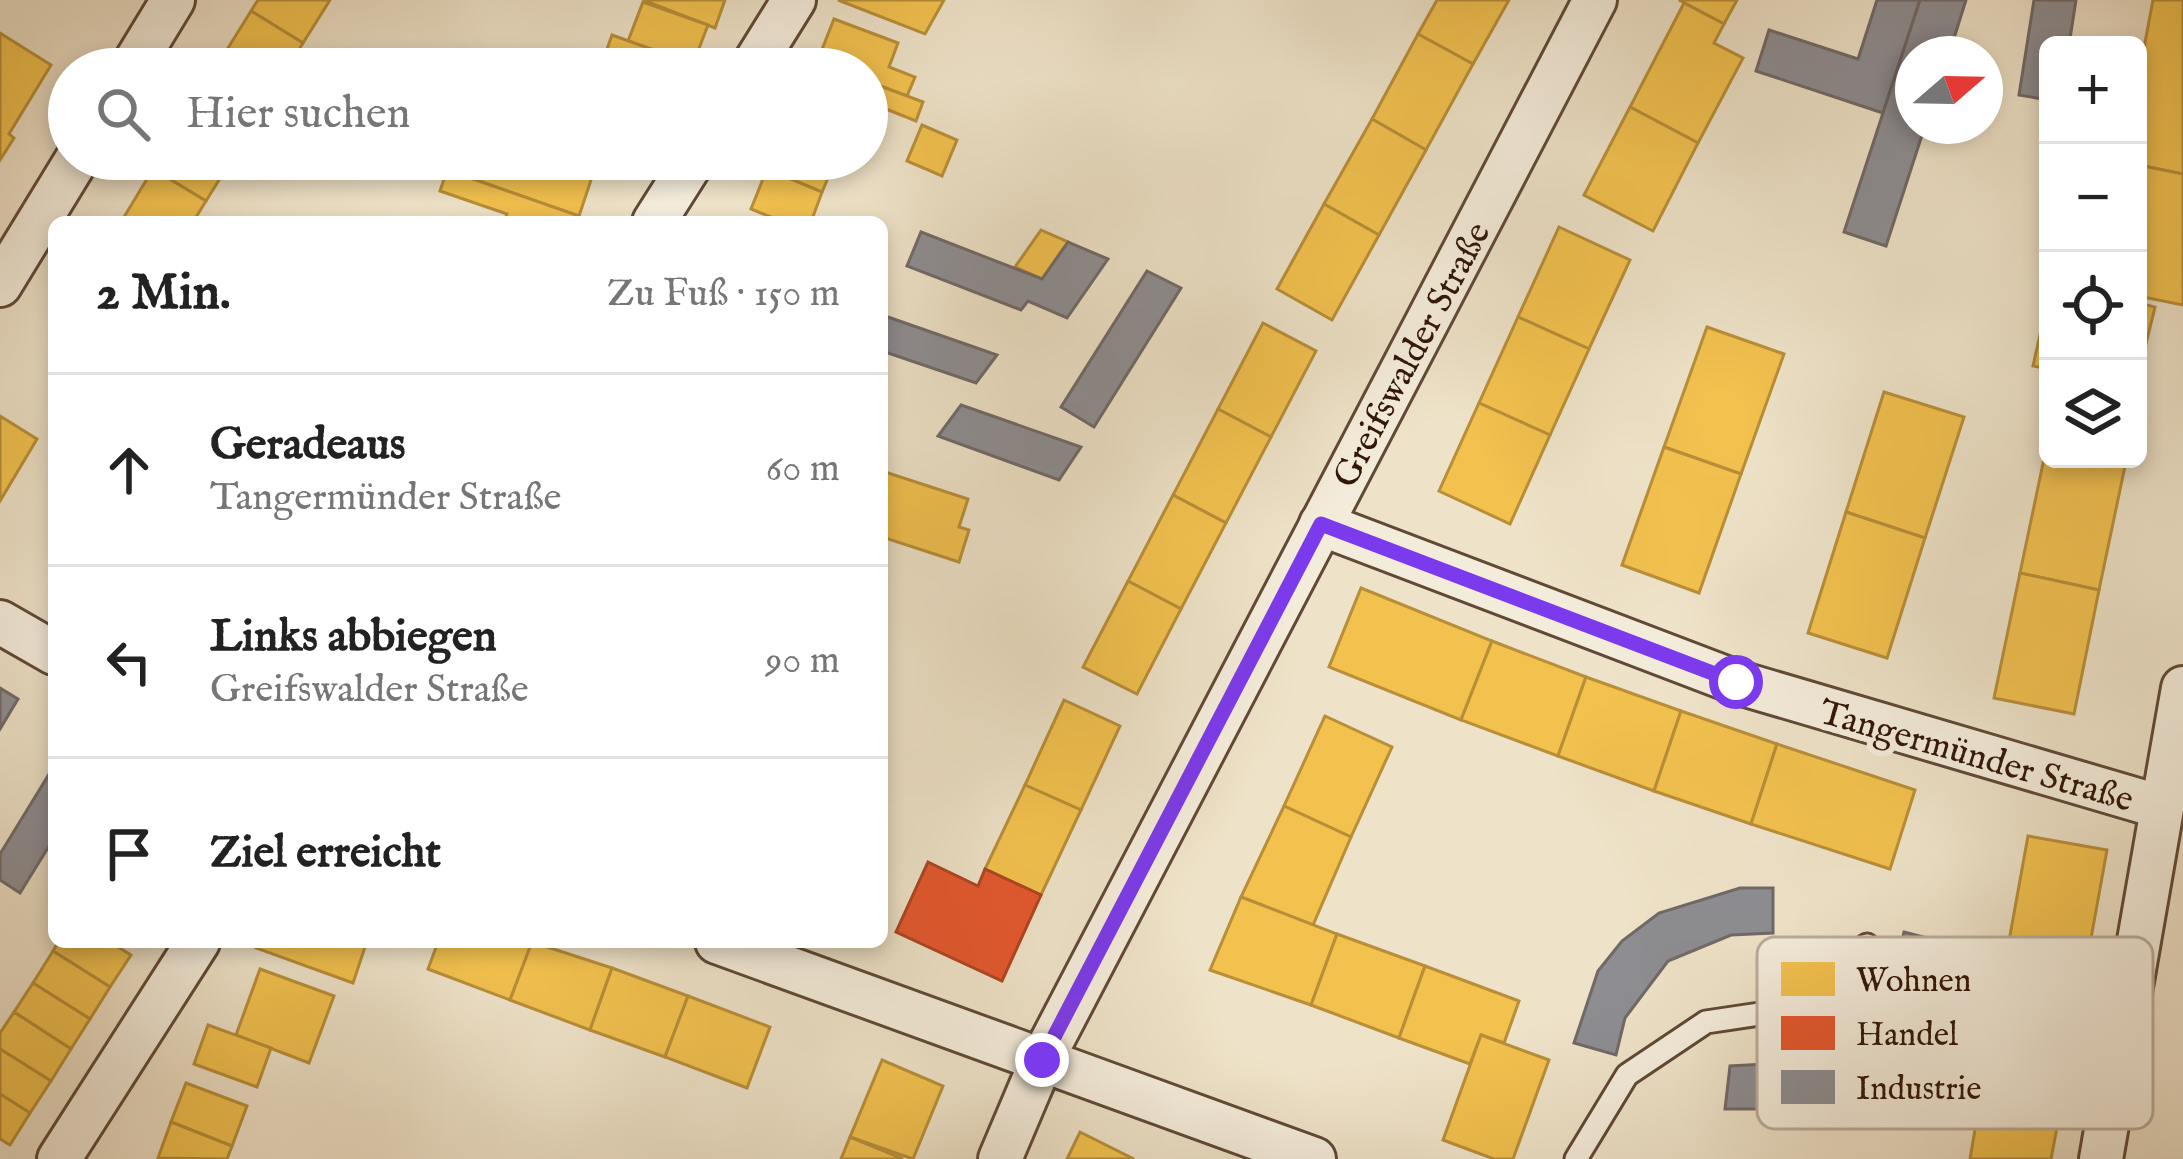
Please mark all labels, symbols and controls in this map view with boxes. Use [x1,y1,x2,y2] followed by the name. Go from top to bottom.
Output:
[1895,36,2003,144] north arrow
[2039,36,2147,468] map controls
[2039,36,2147,144] button: +
[48,48,888,180] search box
[90,81,156,147] icon: search
[186,86,410,143] text: Hier suchen
[2039,144,2147,252] button: −
[1323,215,1502,496] street label: Greifswalder Straße
[2039,252,2147,360] button: locate
[96,262,231,327] text: 2 Min.
[607,270,840,319] text: Zu Fuß · 150 m
[2039,360,2147,468] button: layers
[210,417,406,474] text: Geradeaus
[96,437,162,503] icon: ahead
[766,445,840,494] text: 60 m
[210,474,561,523] text: Tangermünder Straße
[210,609,497,666] text: Links abbiegen
[96,629,162,695] icon: left
[765,637,840,686] text: 90 m
[1709,655,1763,709] route start
[210,666,529,715] text: Greifswalder Straße
[1814,690,2138,824] street label: Tangermünder Straße
[96,821,162,887] icon: arrive
[210,825,441,882] text: Ziel erreicht
[1757,937,2153,1129] legend
[1856,961,1971,1003] text: Wohnen
[1856,1015,1958,1057] text: Handel
[1015,1033,1069,1087] route end
[1856,1069,1981,1111] text: Industrie

